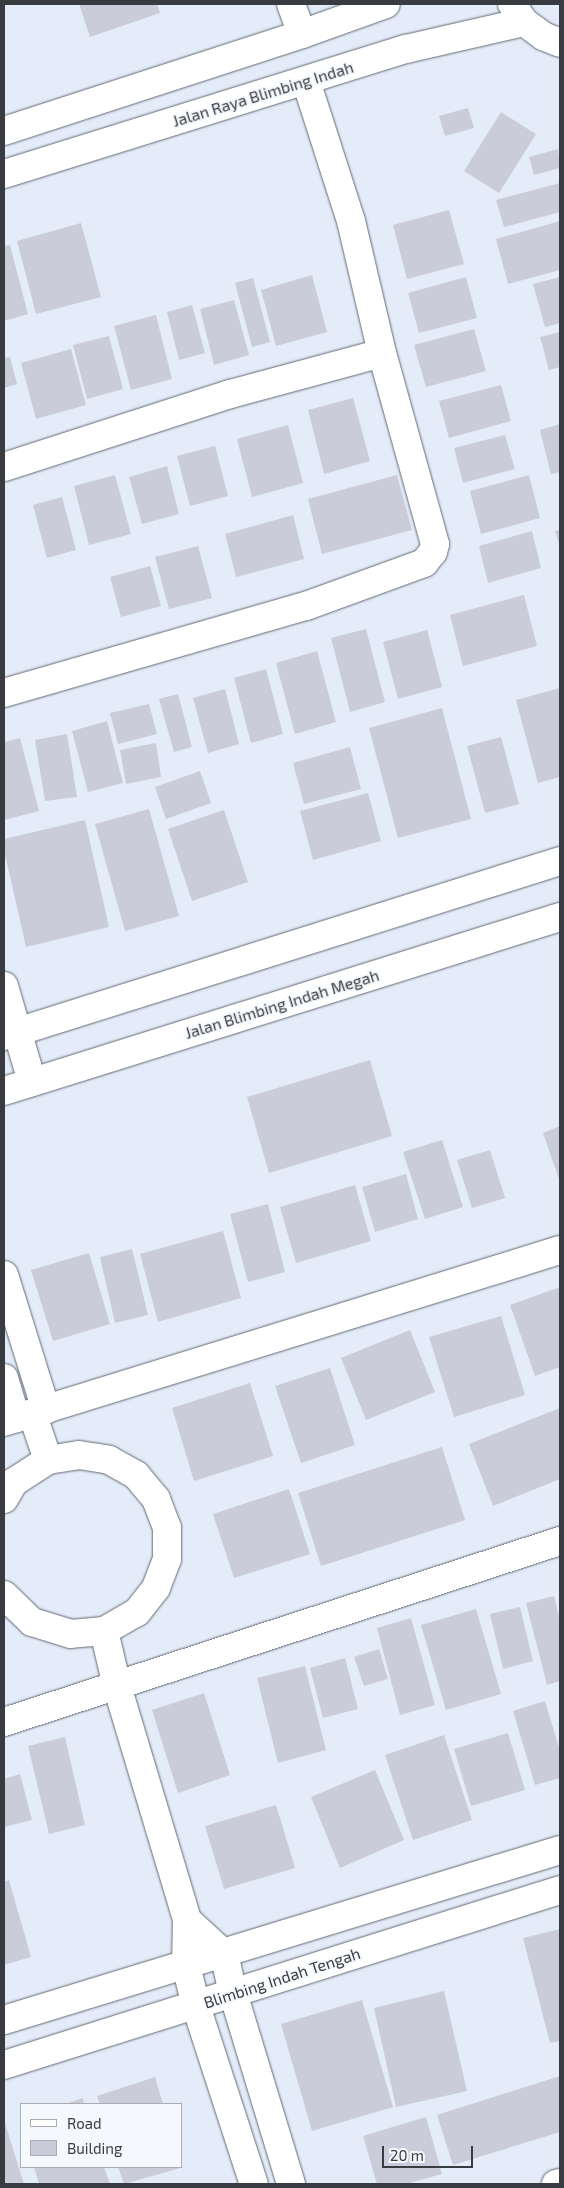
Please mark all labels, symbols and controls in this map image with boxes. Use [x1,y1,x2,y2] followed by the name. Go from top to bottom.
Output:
[170,57,356,131] street label: Jalan Raya Blimbing Indah
[183,965,381,1043] street label: Jalan Blimbing Indah Megah
[201,1944,363,2012] street label: Blimbing Indah Tengah
[20,2103,182,2168] legend
[67,2114,102,2132] text: Road
[384,2136,475,2168] scale bar
[67,2139,122,2157] text: Building
[390,2146,424,2164] text: 20 m

